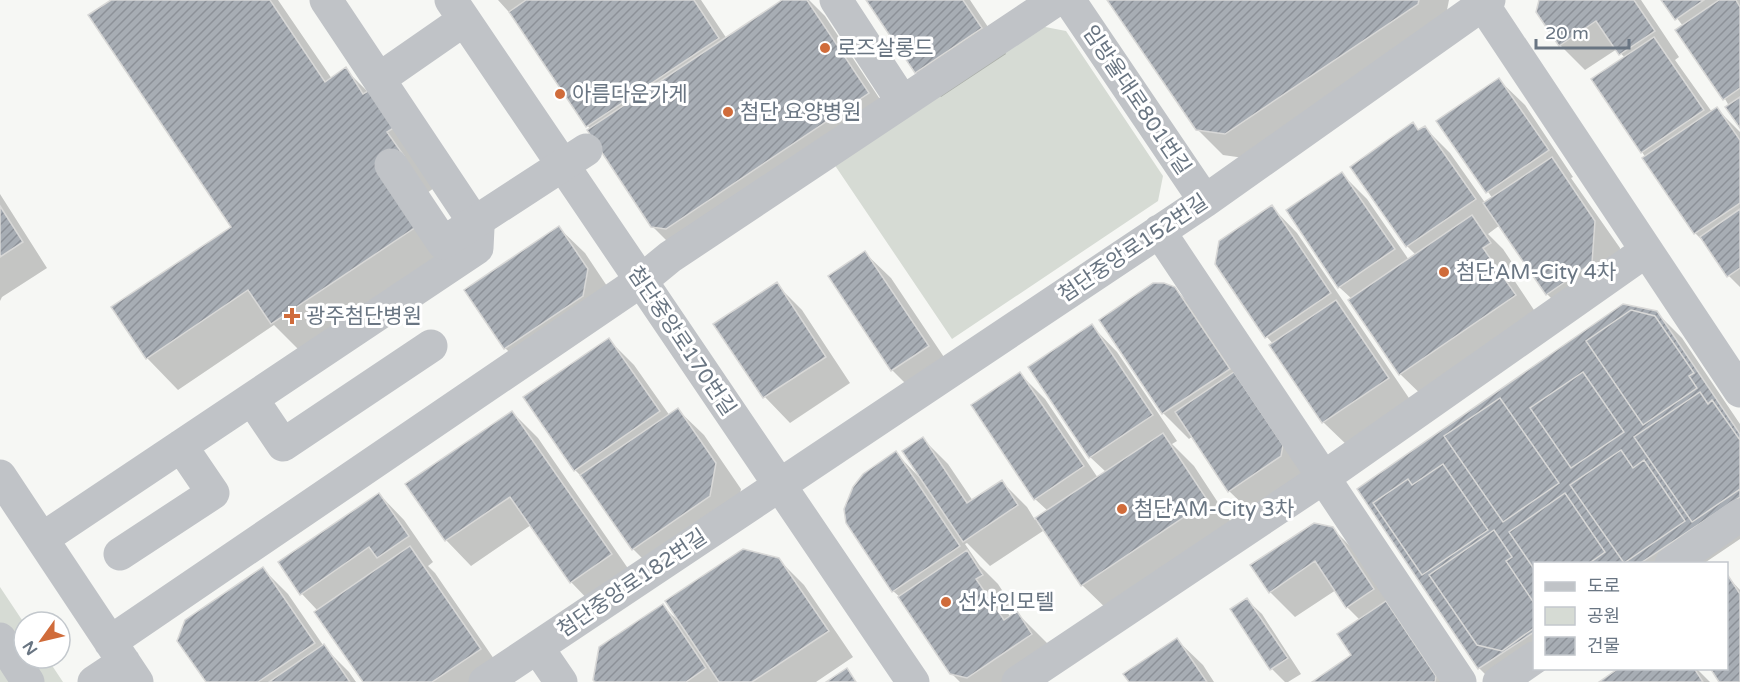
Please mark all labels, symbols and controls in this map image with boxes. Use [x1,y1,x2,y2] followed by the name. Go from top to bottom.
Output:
[1536,12,1629,50] scale bar
[1077,21,1196,180] street label: 임방울대로801번길
[1545,22,1589,44] text: 20 m
[837,36,934,61] place label: 로즈살롱드
[818,41,832,55] marker: 로즈살롱드
[572,82,688,107] place label: 아름다운가게
[553,87,567,101] marker: 아름다운가게
[740,100,861,125] place label: 첨단 요양병원
[721,105,735,119] marker: 첨단 요양병원
[1054,189,1213,308] street label: 첨단중앙로152번길
[1456,260,1616,285] place label: 첨단AM-City 4차
[622,262,741,421] street label: 첨단중앙로170번길
[1437,265,1451,279] marker: 첨단AM-City 4차
[306,304,422,329] place label: 광주첨단병원
[283,307,301,325] marker: 광주첨단병원
[1134,497,1294,522] place label: 첨단AM-City 3차
[1115,502,1129,516] marker: 첨단AM-City 3차
[553,524,712,643] street label: 첨단중앙로182번길
[1533,562,1728,670] legend
[1587,575,1620,597] text: 도로
[958,590,1055,615] place label: 선샤인모텔
[939,595,953,609] marker: 선샤인모텔
[1587,605,1620,627] text: 공원
[12,610,72,670] north arrow
[1587,635,1620,657] text: 건물
[19,637,42,659] text: N

